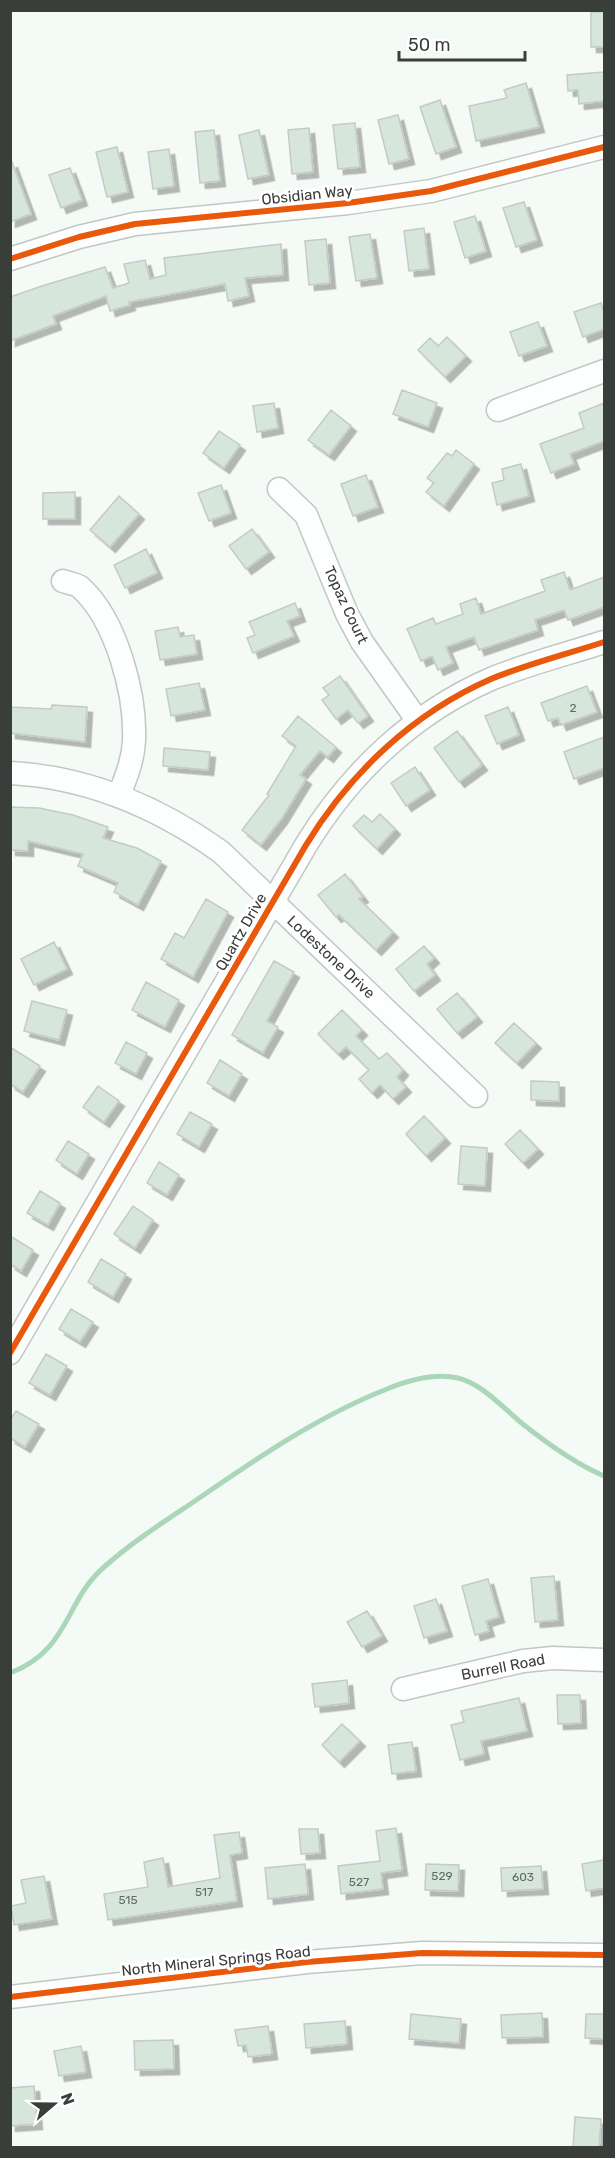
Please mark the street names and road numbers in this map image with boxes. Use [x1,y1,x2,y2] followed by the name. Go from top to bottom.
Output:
[260,181,354,209] street label: Obsidian Way
[320,563,372,647] street label: Topaz Court
[212,890,270,974] street label: Quartz Drive
[283,912,379,1002] street label: Lodestone Drive
[459,1650,547,1684] street label: Burrell Road
[121,1942,311,1980] street label: North Mineral Springs Road

